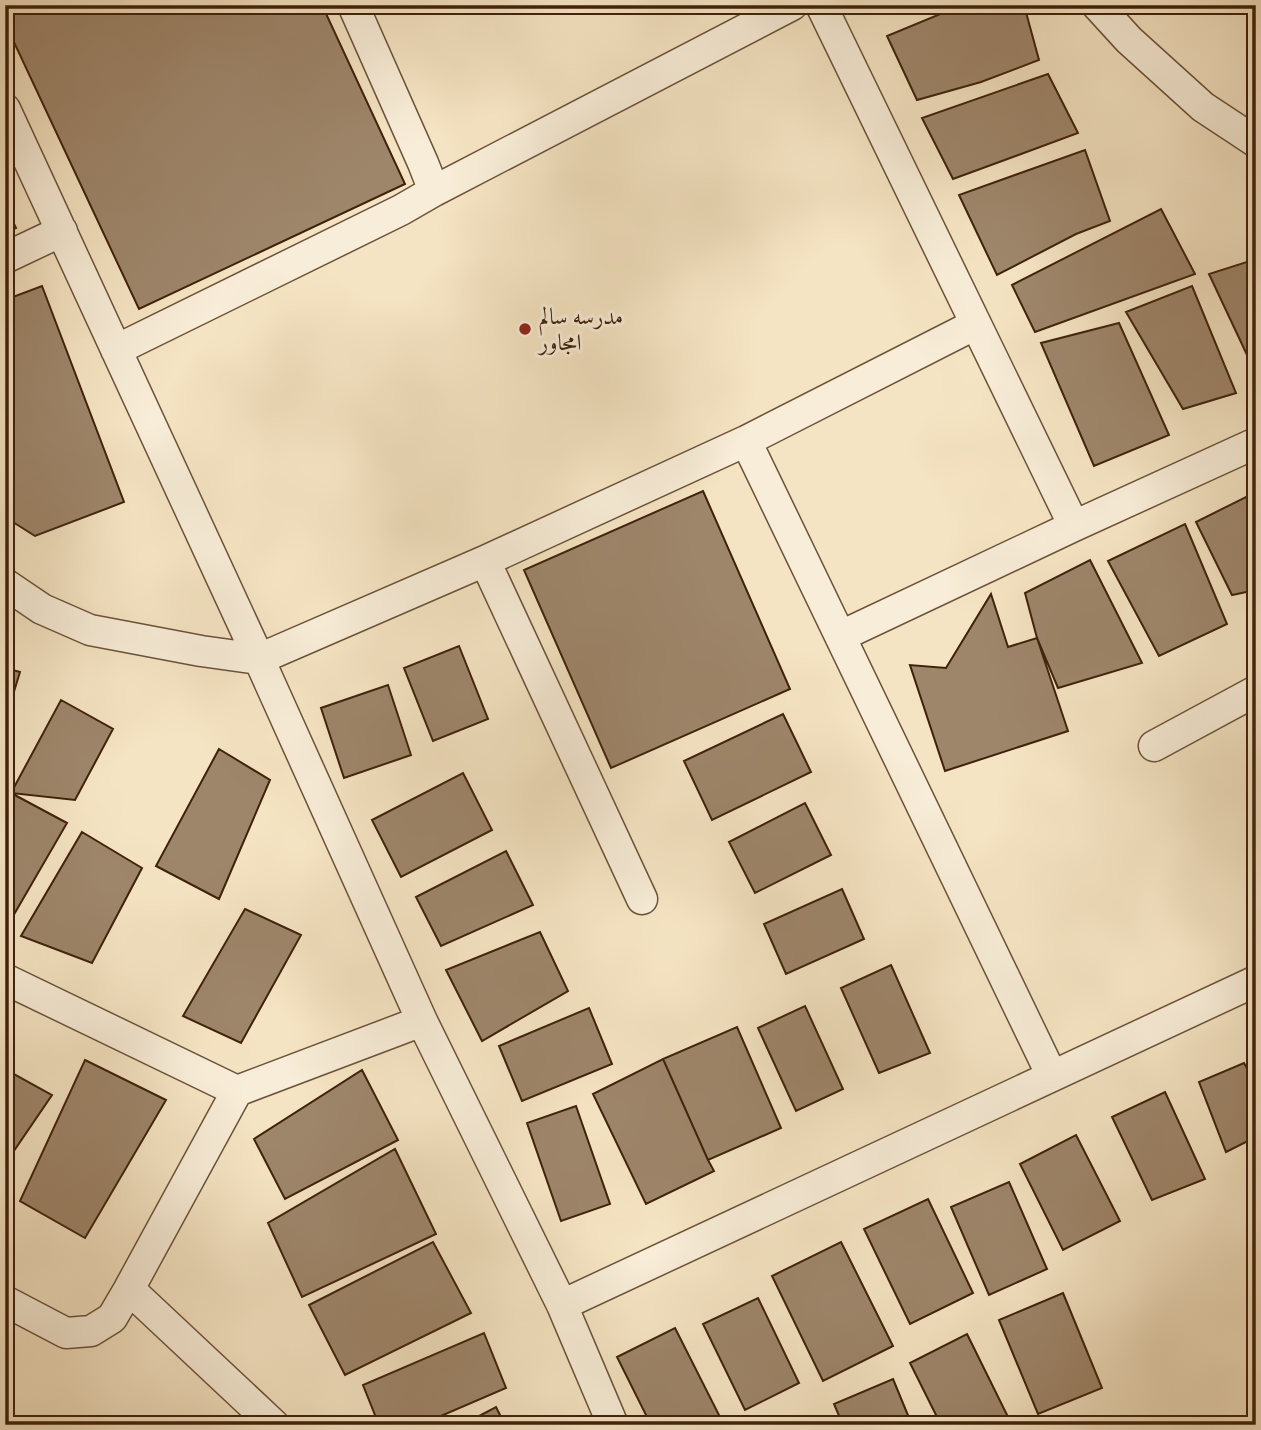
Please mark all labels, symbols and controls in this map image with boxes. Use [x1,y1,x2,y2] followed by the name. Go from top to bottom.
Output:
[537,303,623,356] place label: مدرسه سالم امجاور
[517,321,533,337] marker: مدرسه سالم امجاور

